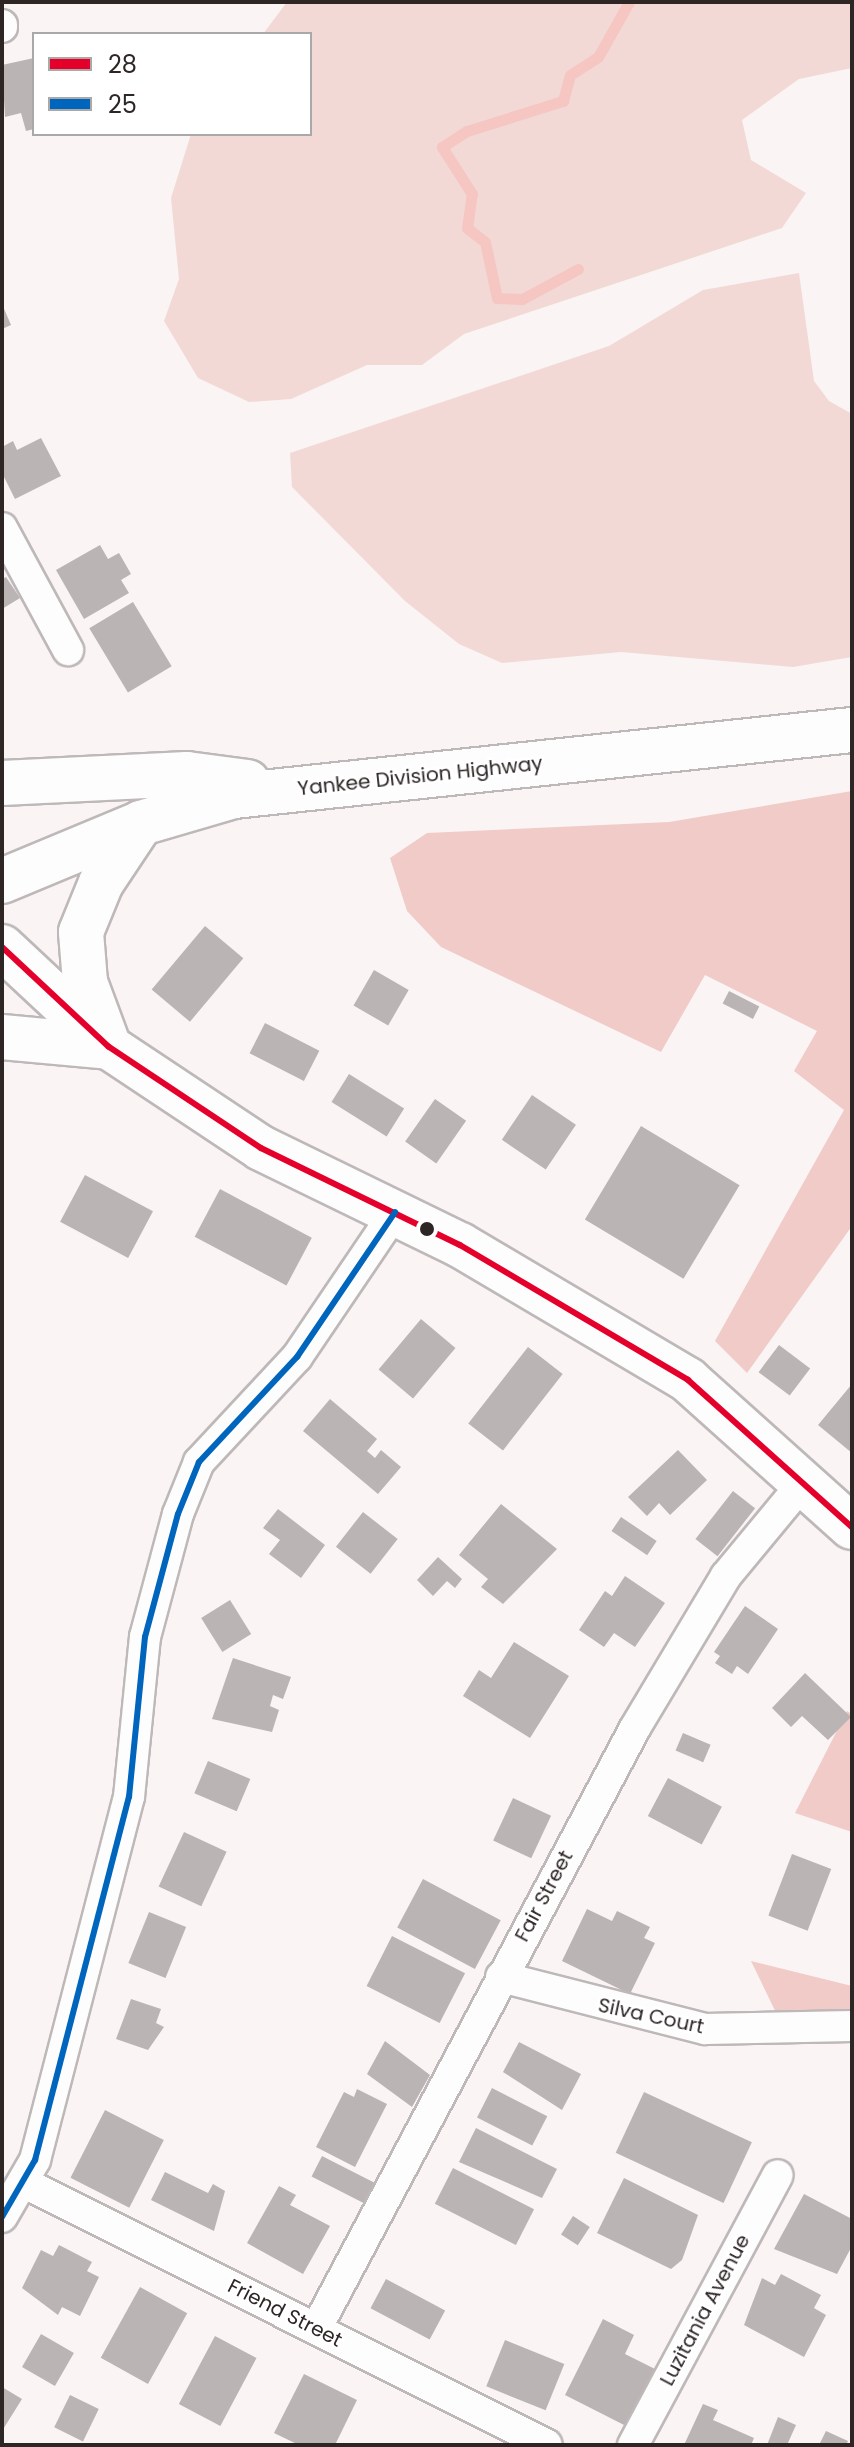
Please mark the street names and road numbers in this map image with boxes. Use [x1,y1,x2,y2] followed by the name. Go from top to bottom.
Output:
[296,751,544,801] street label: Yankee Division Highway
[510,1846,578,1946] street label: Fair Street
[596,1993,706,2039] street label: Silva Court
[655,2230,755,2390] street label: Luzitania Avenue
[224,2274,346,2352] street label: Friend Street

